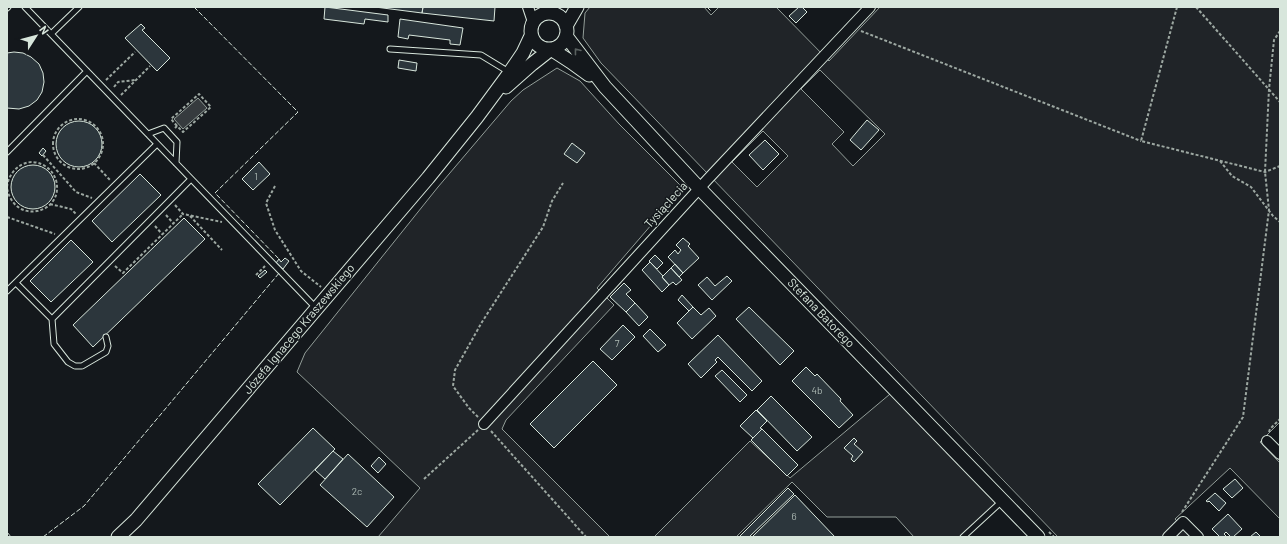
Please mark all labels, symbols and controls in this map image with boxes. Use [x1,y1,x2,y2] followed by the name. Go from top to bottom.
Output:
[16,16,56,56] north arrow
[37,23,52,37] text: N
[574,48,581,55] one-way arrow
[254,170,258,182] house number: 1
[641,178,690,230] street label: Tysiąclecia
[240,261,357,396] street label: Józefa Ignacego Kraszewskiego
[785,275,858,350] street label: Stefana Batorego
[615,337,620,349] house number: 7
[812,384,822,396] house number: 4b
[352,485,362,497] house number: 2c
[791,510,797,522] house number: 6

